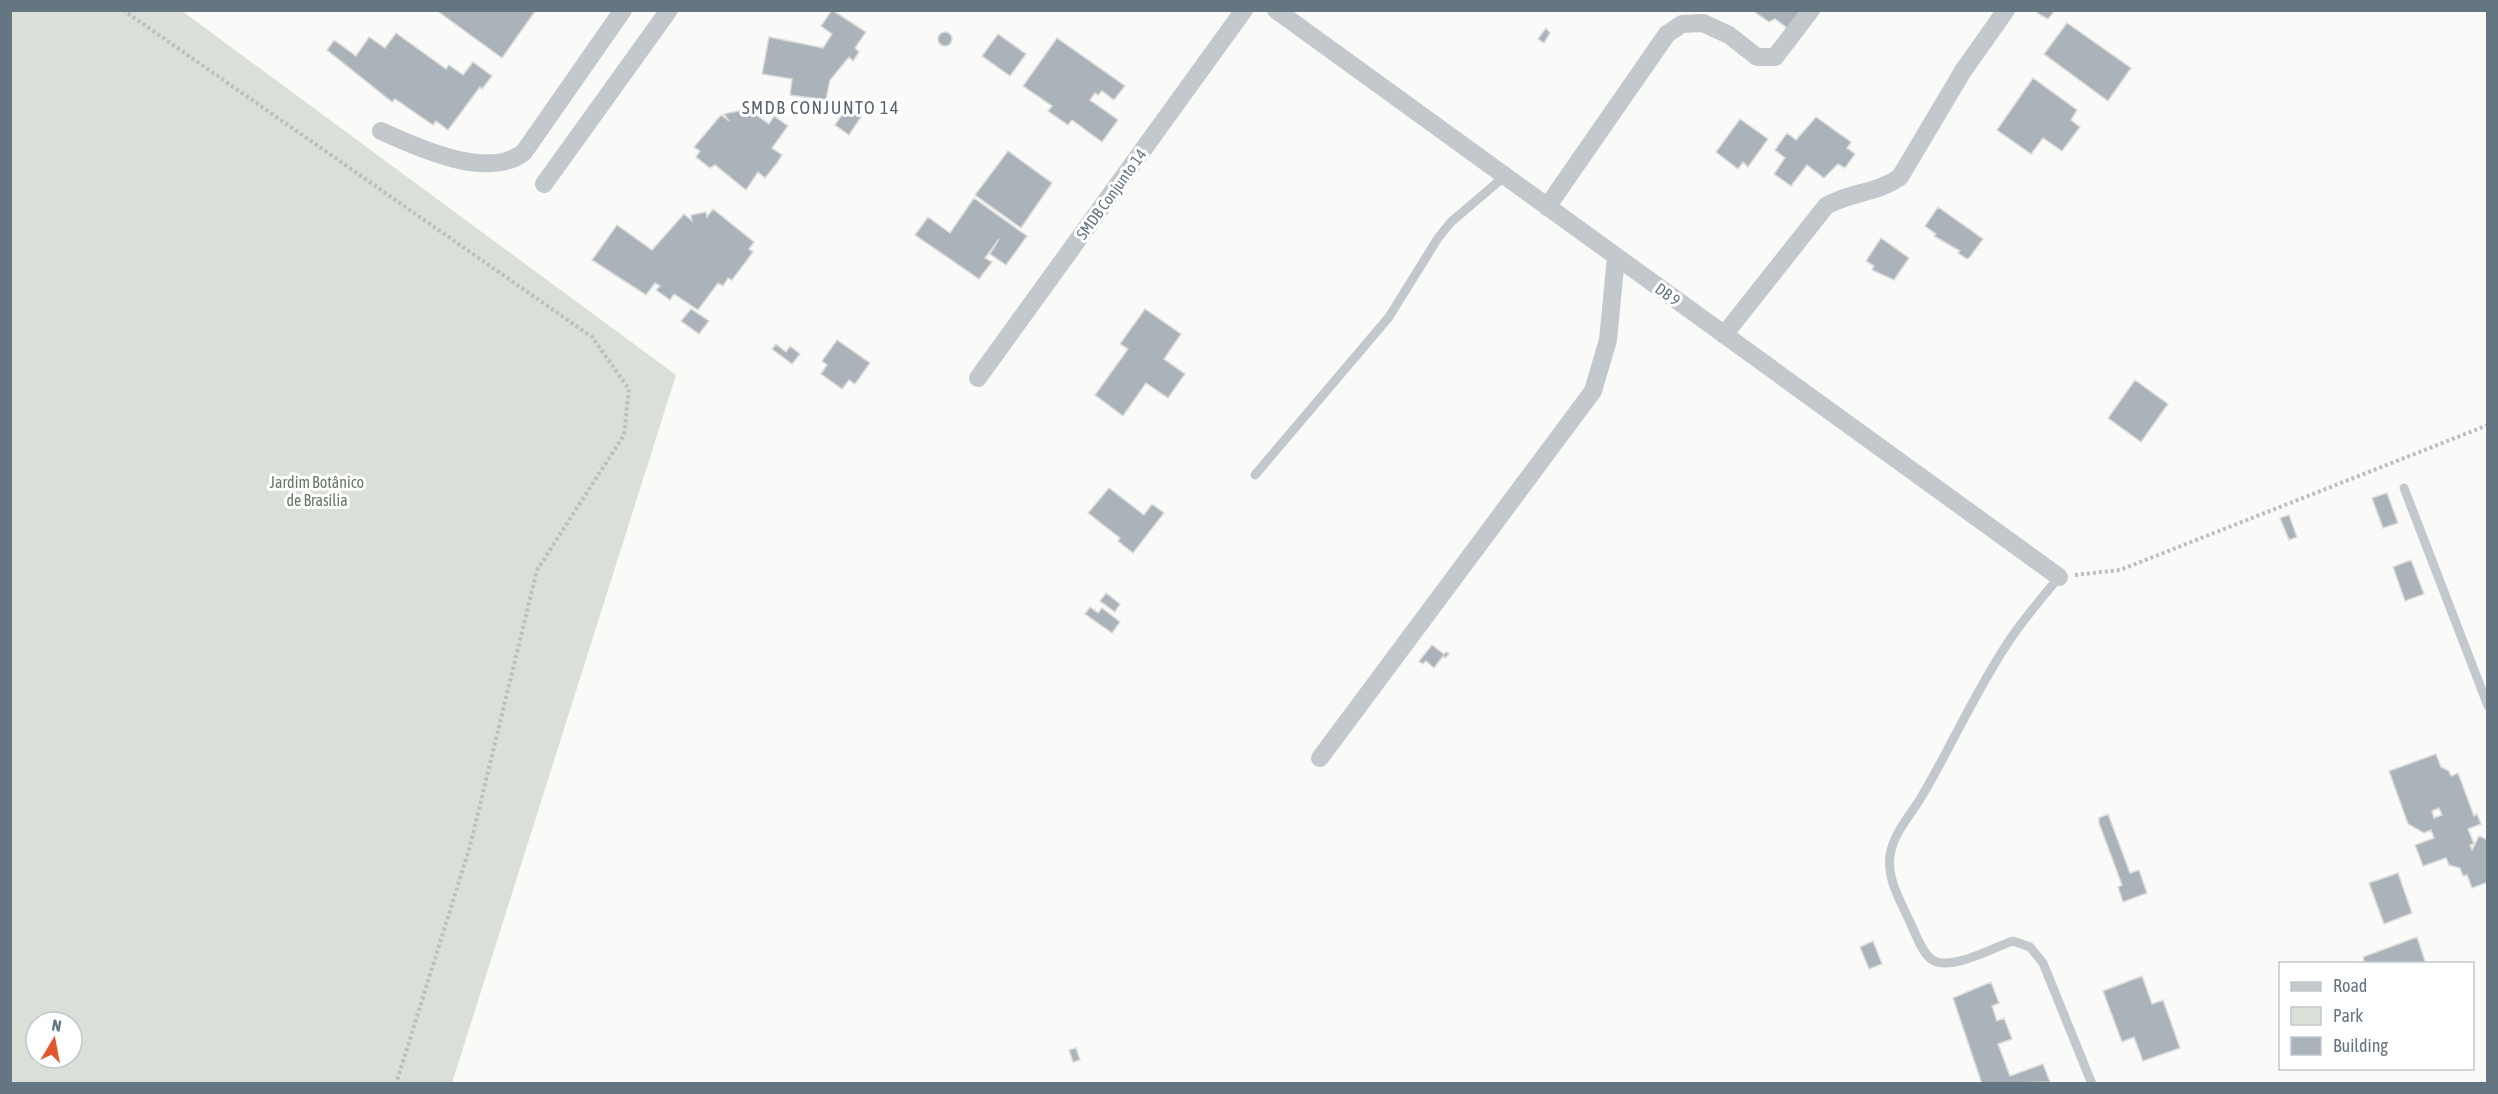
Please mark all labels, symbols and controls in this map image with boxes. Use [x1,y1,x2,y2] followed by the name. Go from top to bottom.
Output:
[742,97,900,118] district label: SMDB CONJUNTO 14
[1072,145,1151,243] street label: SMDB Conjunto 14
[1652,279,1684,309] street label: DB 9
[270,473,364,509] park label: Jardim Botânico de Brasília
[2279,962,2474,1070] legend
[2333,975,2367,996] text: Road
[2333,1005,2363,1026] text: Park
[24,1010,84,1070] north arrow
[50,1016,63,1035] text: N
[2333,1035,2388,1056] text: Building

